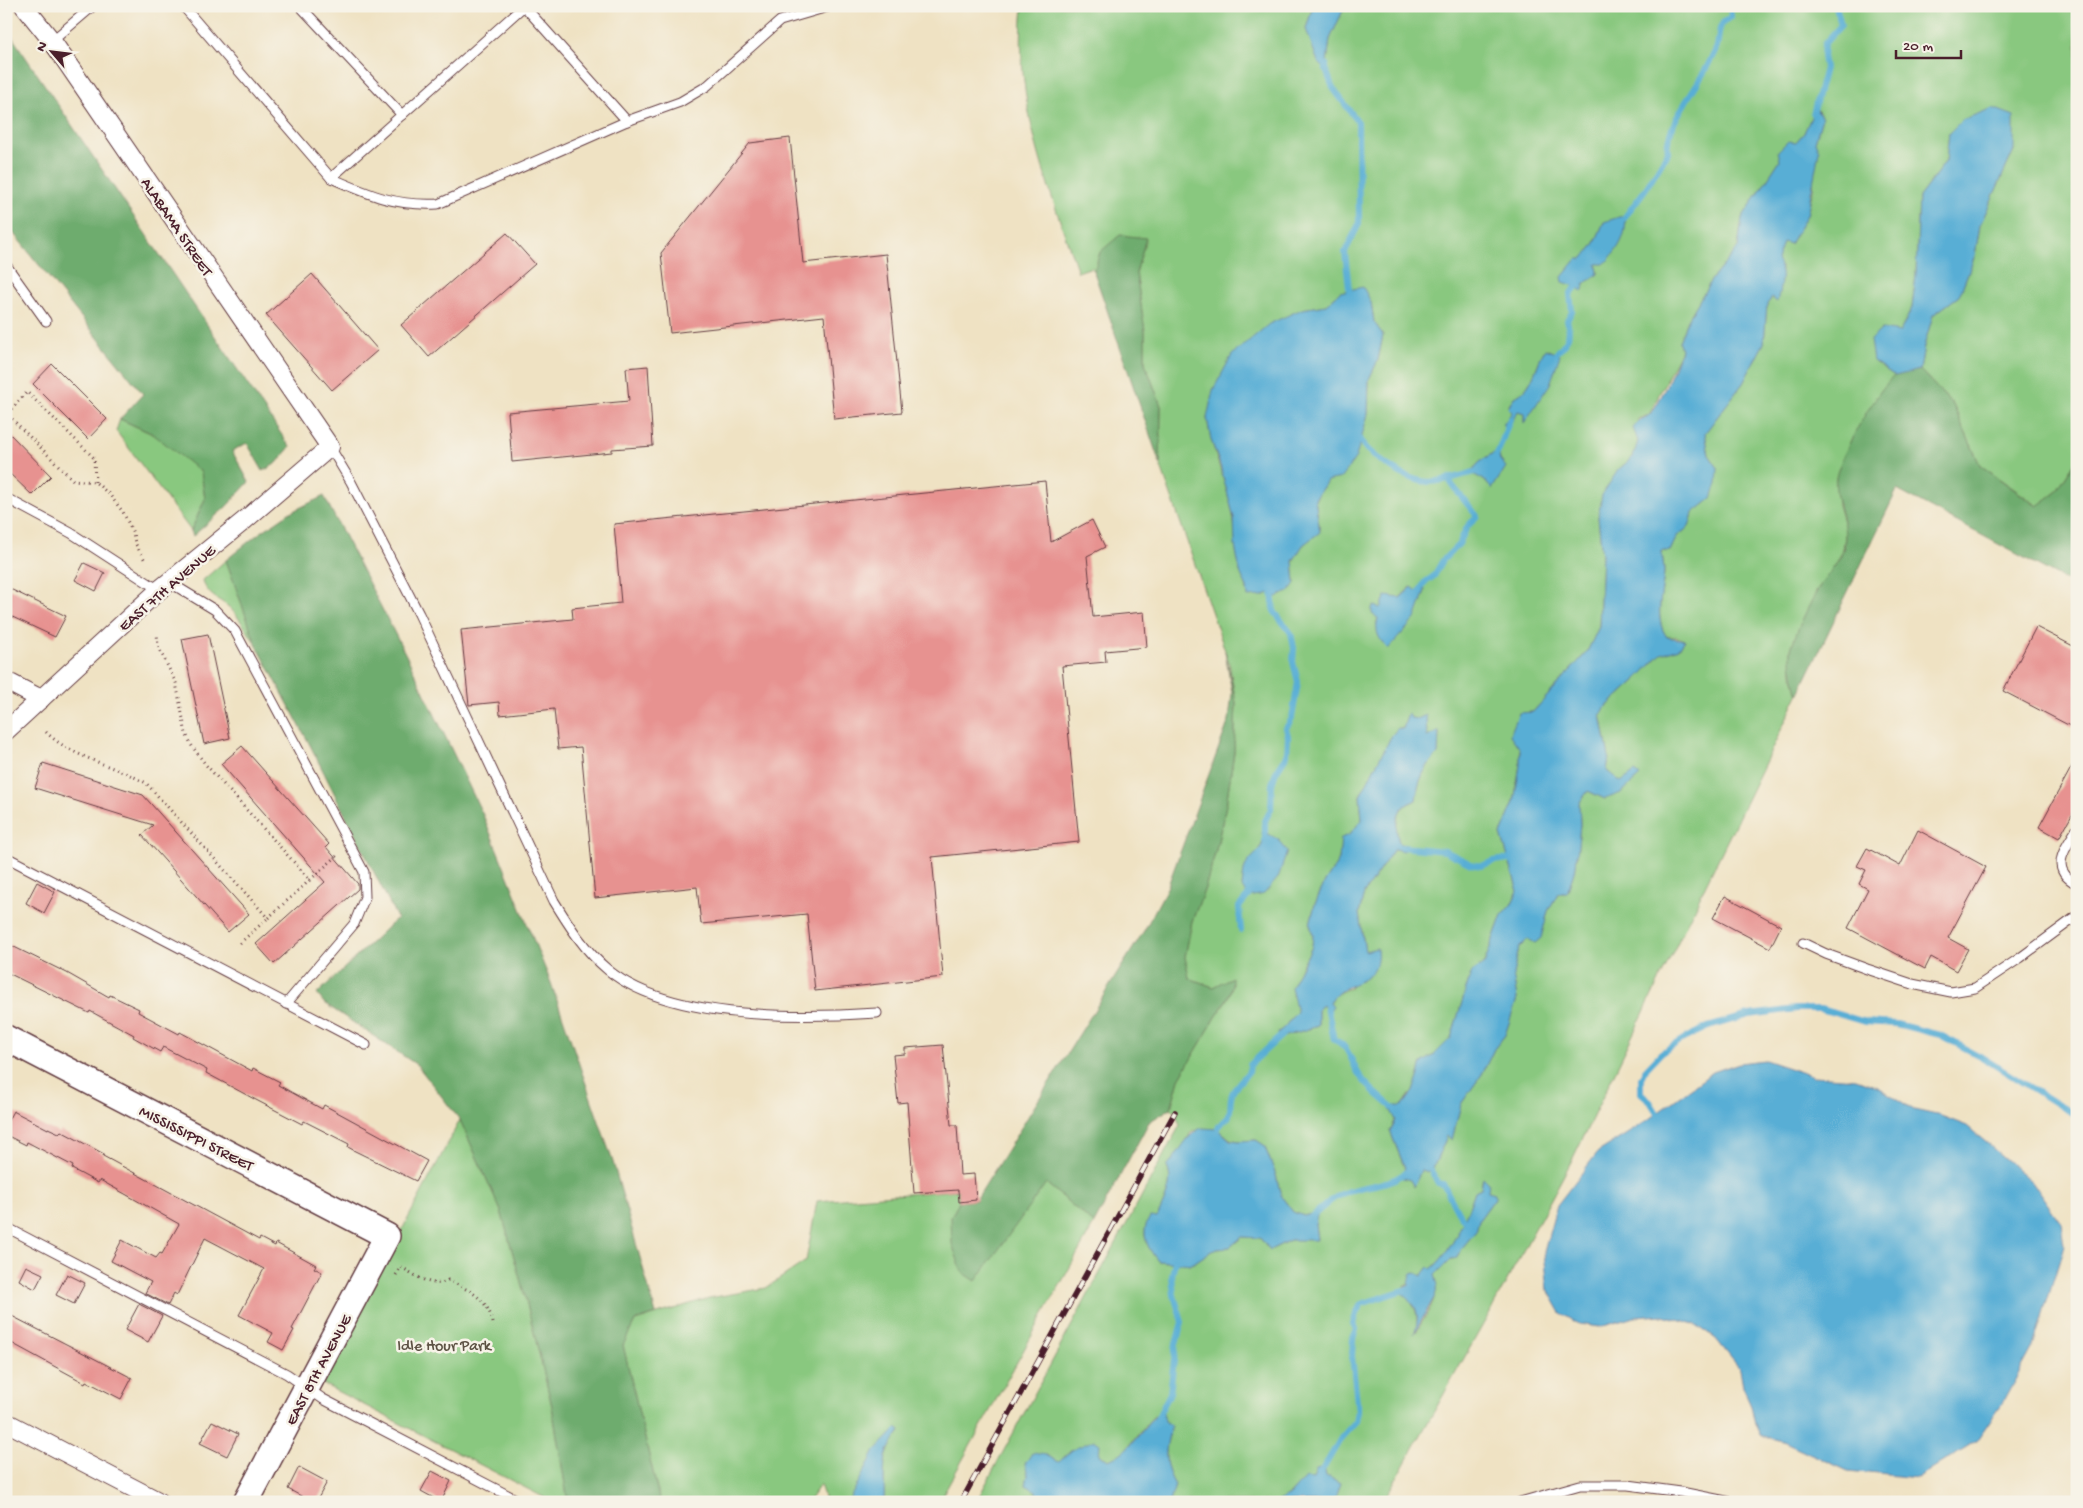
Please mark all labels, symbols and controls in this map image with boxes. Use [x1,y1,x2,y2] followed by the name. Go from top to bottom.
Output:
[28,28,78,78] north arrow
[1896,28,1960,60] scale bar
[1903,38,1933,56] text: 20 m
[33,39,52,55] text: N
[135,175,216,282] street label: ALABAMA STREET
[116,542,221,637] street label: EAST 7TH AVENUE
[135,1103,256,1177] street label: MISSISSIPPI STREET
[283,1311,358,1429] street label: EAST 8TH AVENUE
[397,1338,493,1357] park label: Idle Hour Park

